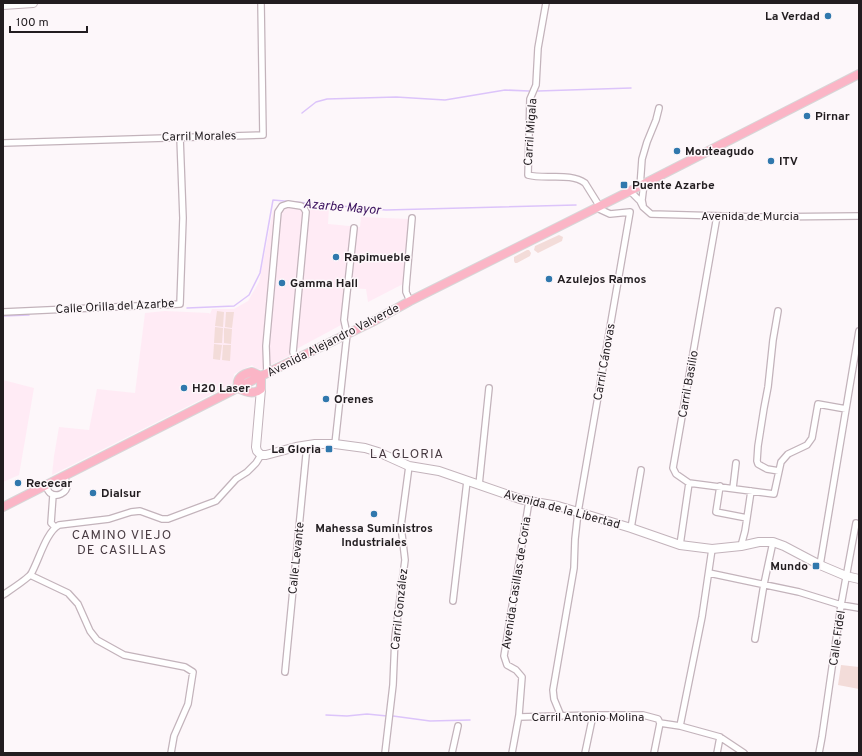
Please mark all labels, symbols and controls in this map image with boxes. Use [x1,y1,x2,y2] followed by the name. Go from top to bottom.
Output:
[10,8,87,34] scale bar
[765,9,820,25] place label: La Verdad
[823,11,833,21] marker: La Verdad
[16,15,49,31] text: 100 m
[521,98,541,166] street label: Carril Migala
[815,109,850,125] place label: Pirnar
[802,111,812,121] marker: Pirnar
[162,128,236,146] street label: Carril Morales
[685,144,754,160] place label: Monteagudo
[672,146,682,156] marker: Monteagudo
[779,154,798,170] place label: ITV
[766,156,776,166] marker: ITV
[632,178,715,194] place label: Puente Azarbe
[619,180,629,190] marker: Puente Azarbe
[302,197,382,219] water label: Azarbe Mayor
[701,209,799,225] street label: Avenida de Murcia
[344,250,411,266] place label: Rapimueble
[331,252,341,262] marker: Rapimueble
[557,272,646,288] place label: Azulejos Ramos
[544,274,554,284] marker: Azulejos Ramos
[290,276,358,292] place label: Gamma Hall
[277,278,287,288] marker: Gamma Hall
[55,296,175,318] street label: Calle Orilla del Azarbe
[265,301,402,381] street label: Avenida Alejandro Valverde
[590,322,620,402] street label: Carril Cánovas
[675,349,703,419] street label: Carril Basilio
[192,381,250,397] place label: H20 Laser
[179,383,189,393] marker: H20 Laser
[334,392,374,408] place label: Orenes
[321,394,331,404] marker: Orenes
[271,442,321,458] place label: La Gloria
[324,444,334,454] marker: La Gloria
[370,447,444,463] district label: LA GLORIA
[26,476,72,492] place label: Rececar
[13,478,23,488] marker: Rececar
[101,486,141,502] place label: Dialsur
[502,487,622,533] street label: Avenida de la Libertad
[88,488,98,498] marker: Dialsur
[369,509,379,519] marker: Mahessa Suministros Industriales
[499,516,535,651] street label: Avenida Casillas de Coria
[285,521,309,595] street label: Calle Levante
[315,521,433,551] place label: Mahessa Suministros Industriales
[72,528,172,559] district label: CAMINO VIEJO DE CASILLAS
[770,559,808,575] place label: Mundo
[811,561,821,571] marker: Mundo
[388,567,412,651] street label: Carril González
[826,609,850,667] street label: Calle Fidel
[532,710,644,726] street label: Carril Antonio Molina

